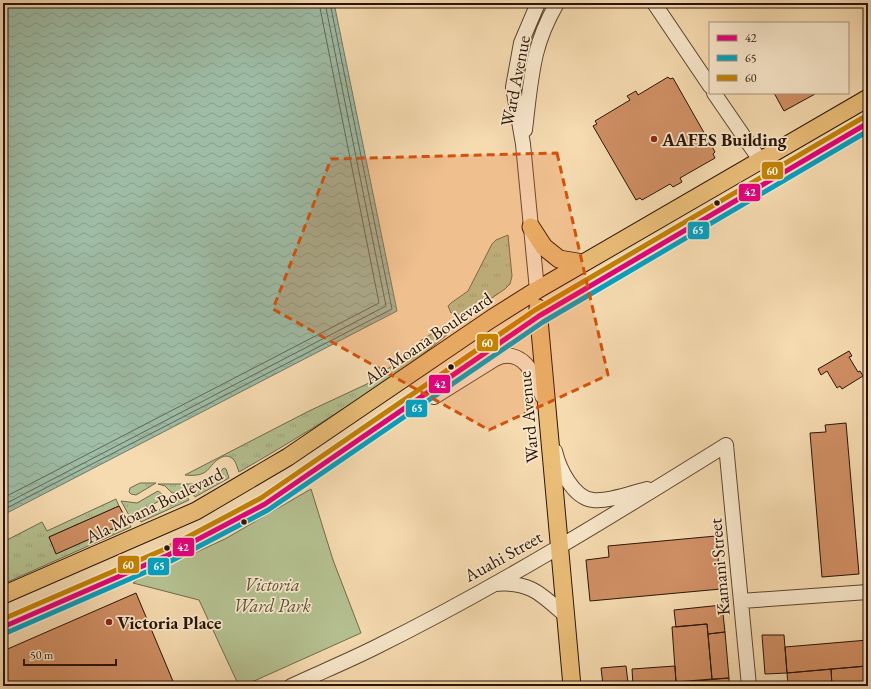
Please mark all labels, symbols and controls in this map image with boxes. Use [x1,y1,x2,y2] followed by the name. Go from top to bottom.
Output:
[709,22,849,94] legend
[745,30,757,46] text: 42
[495,34,535,128] street label: Ward Avenue
[745,50,757,66] text: 65
[745,70,757,86] text: 60
[661,128,788,151] place label: AAFES Building
[649,134,659,144] marker: AAFES Building
[761,161,784,180] line badge: 60
[766,164,778,178] text: 60
[738,183,761,202] line badge: 42
[744,185,756,199] text: 42
[712,198,722,208] unlabelled marker
[687,221,710,240] line badge: 65
[692,223,704,237] text: 65
[359,286,497,390] street label: Ala Moana Boulevard
[476,333,499,352] line badge: 60
[481,336,493,350] text: 60
[446,362,456,372] unlabelled marker
[513,370,543,464] street label: Ward Avenue
[428,374,451,394] line badge: 42
[434,377,446,391] text: 42
[405,399,428,418] line badge: 65
[411,401,423,415] text: 65
[81,461,227,549] street label: Ala Moana Boulevard
[239,517,249,527] unlabelled marker
[703,517,735,617] street label: Kamani Street
[459,525,546,587] street label: Auahi Street
[172,537,195,557] line badge: 42
[177,540,189,554] text: 42
[162,543,172,553] unlabelled marker
[117,555,140,574] line badge: 60
[147,557,170,576] line badge: 65
[122,558,134,572] text: 60
[153,559,165,573] text: 65
[233,573,311,617] park label: Victoria Ward Park
[117,611,222,634] place label: Victoria Place
[104,617,114,627] marker: Victoria Place
[24,641,116,667] scale bar
[30,647,54,663] text: 50 m

